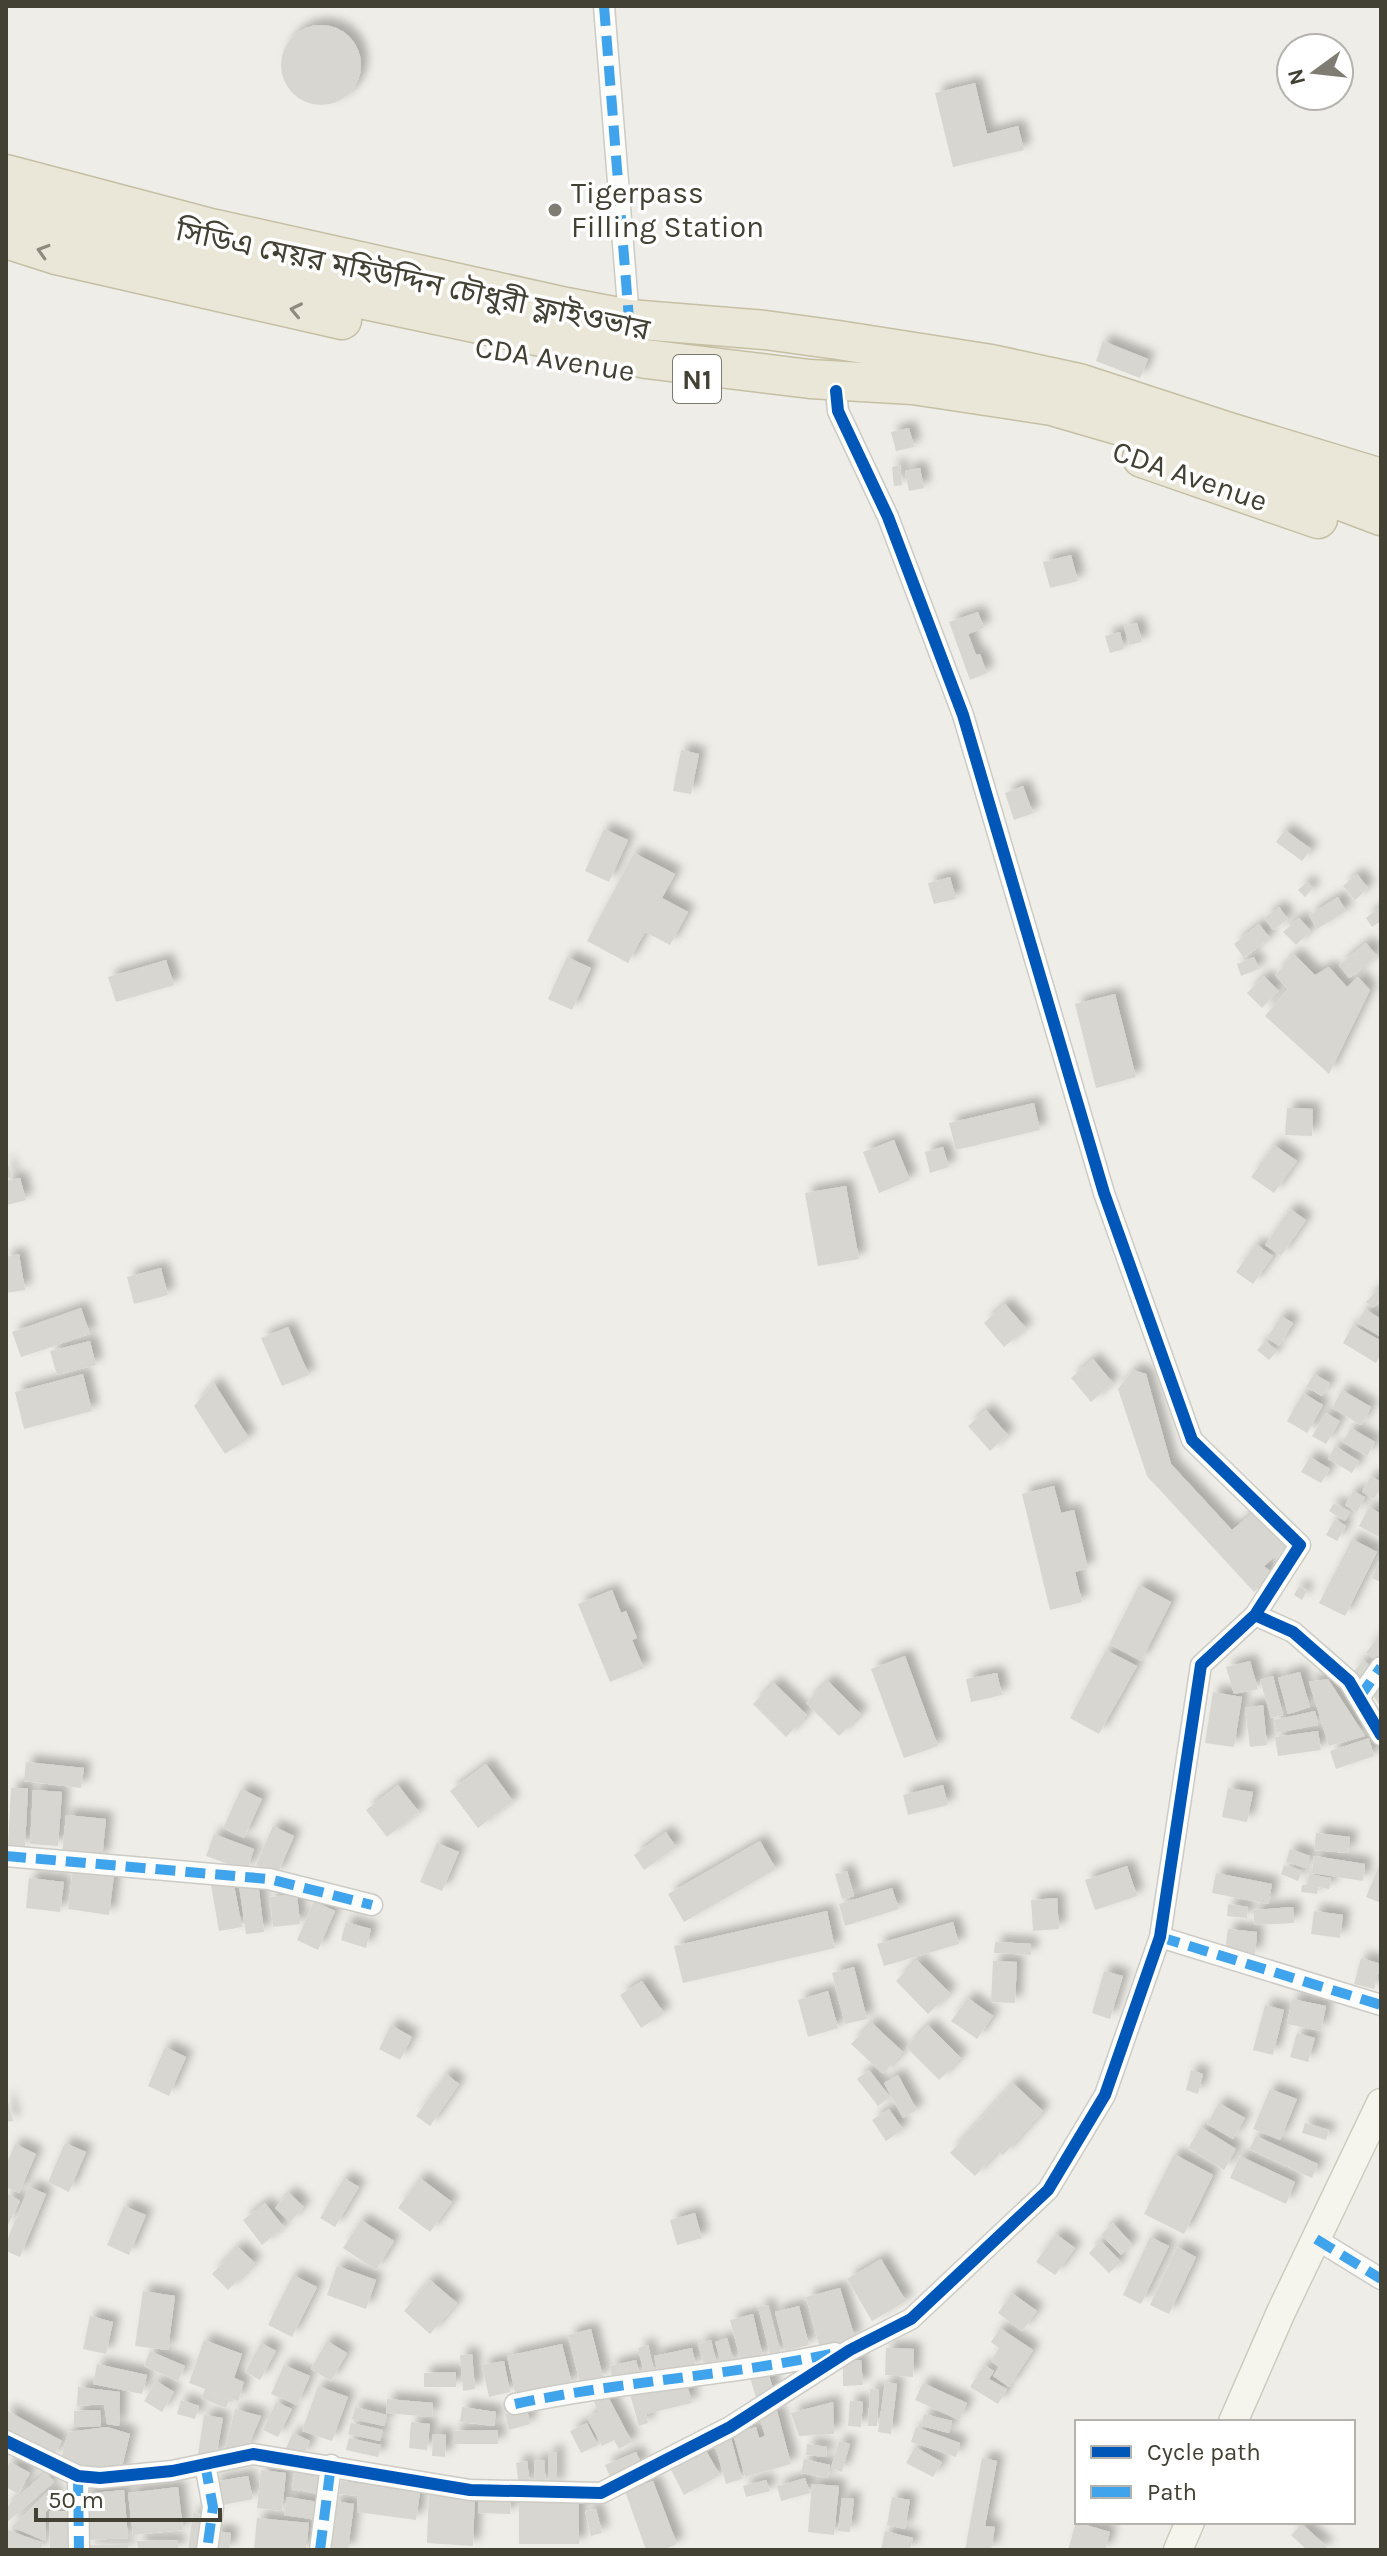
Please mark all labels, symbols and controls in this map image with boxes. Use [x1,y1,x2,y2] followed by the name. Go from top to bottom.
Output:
[1275,32,1355,112] north arrow
[1282,66,1311,88] text: N
[571,175,764,245] place label: Tigerpass Filling Station
[546,201,564,219] marker: Tigerpass Filling Station
[172,212,654,348] street label: সিডিএ মেয়র মহিউদ্দিন চৌধুরী ফ্লাইওভার
[36,244,50,260] one-way arrow
[289,302,303,319] one-way arrow
[473,329,637,389] street label: CDA Avenue
[673,355,721,403] road number: N1
[1108,433,1272,519] street label: CDA Avenue
[1075,2420,1355,2524] legend
[1147,2438,1261,2466] text: Cycle path
[36,2472,220,2522] scale bar
[1147,2478,1197,2506] text: Path
[48,2486,104,2514] text: 50 m

